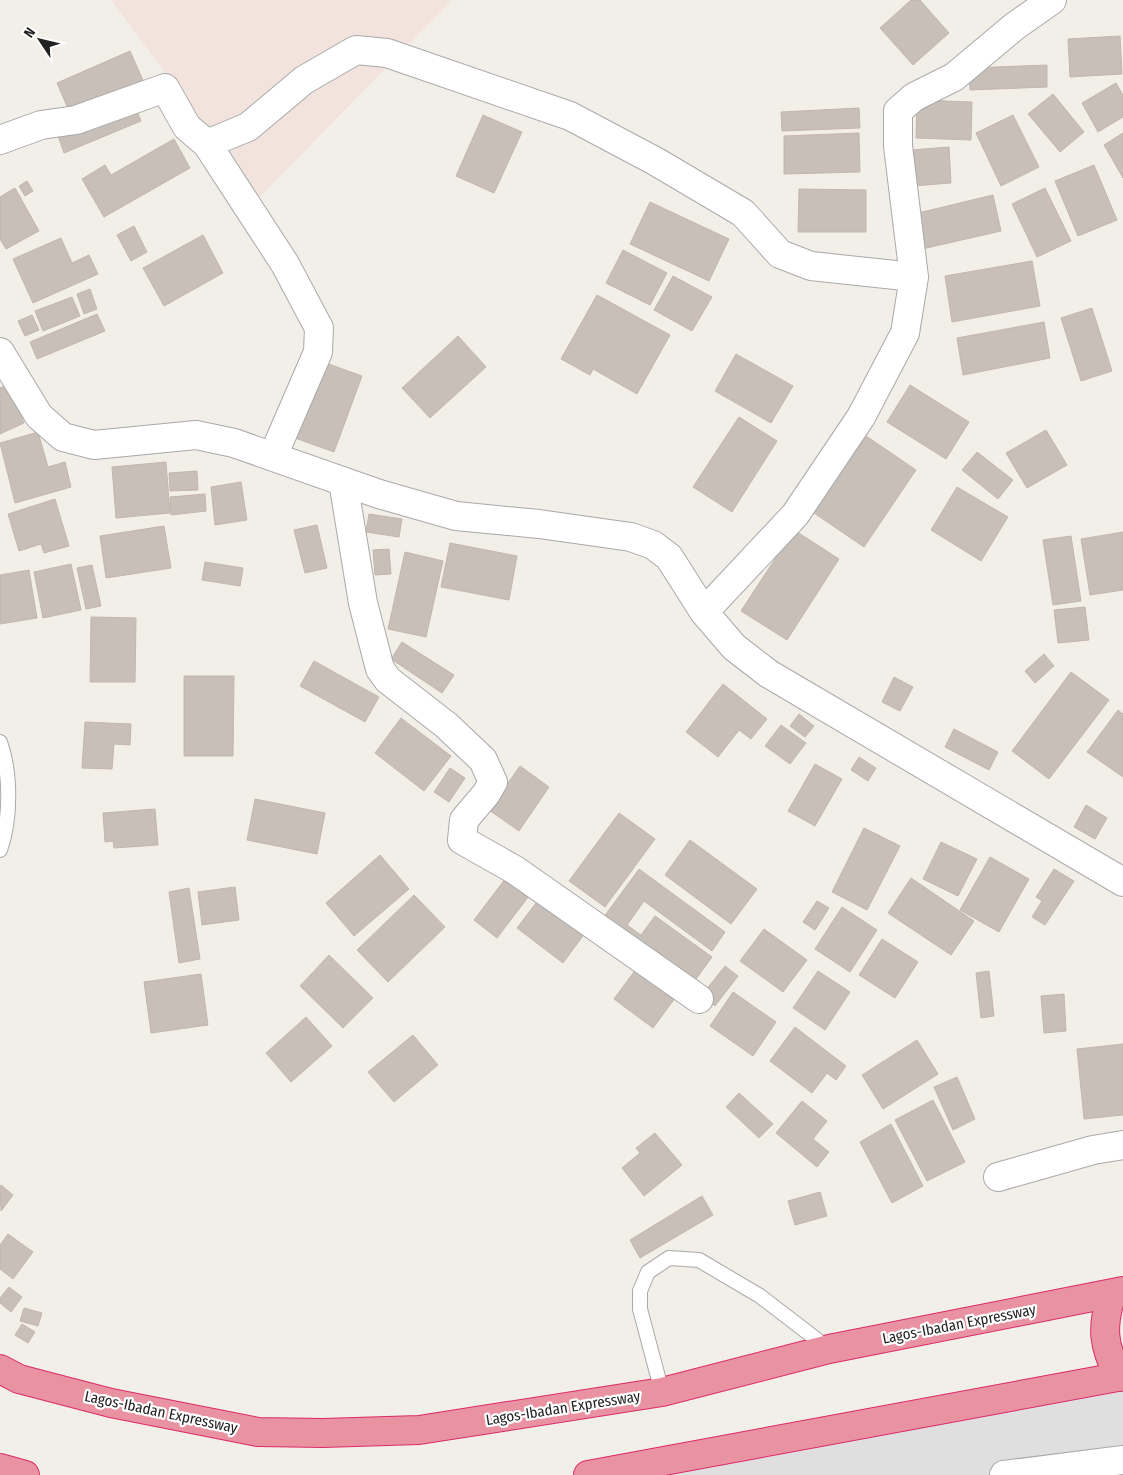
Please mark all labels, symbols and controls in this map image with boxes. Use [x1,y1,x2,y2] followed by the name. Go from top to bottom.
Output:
[15,15,65,65] north arrow
[20,25,39,41] text: N
[881,1300,1038,1348] street label: Lagos-Ibadan Expressway
[83,1387,239,1437] street label: Lagos-Ibadan Expressway
[485,1387,642,1429] street label: Lagos-Ibadan Expressway

